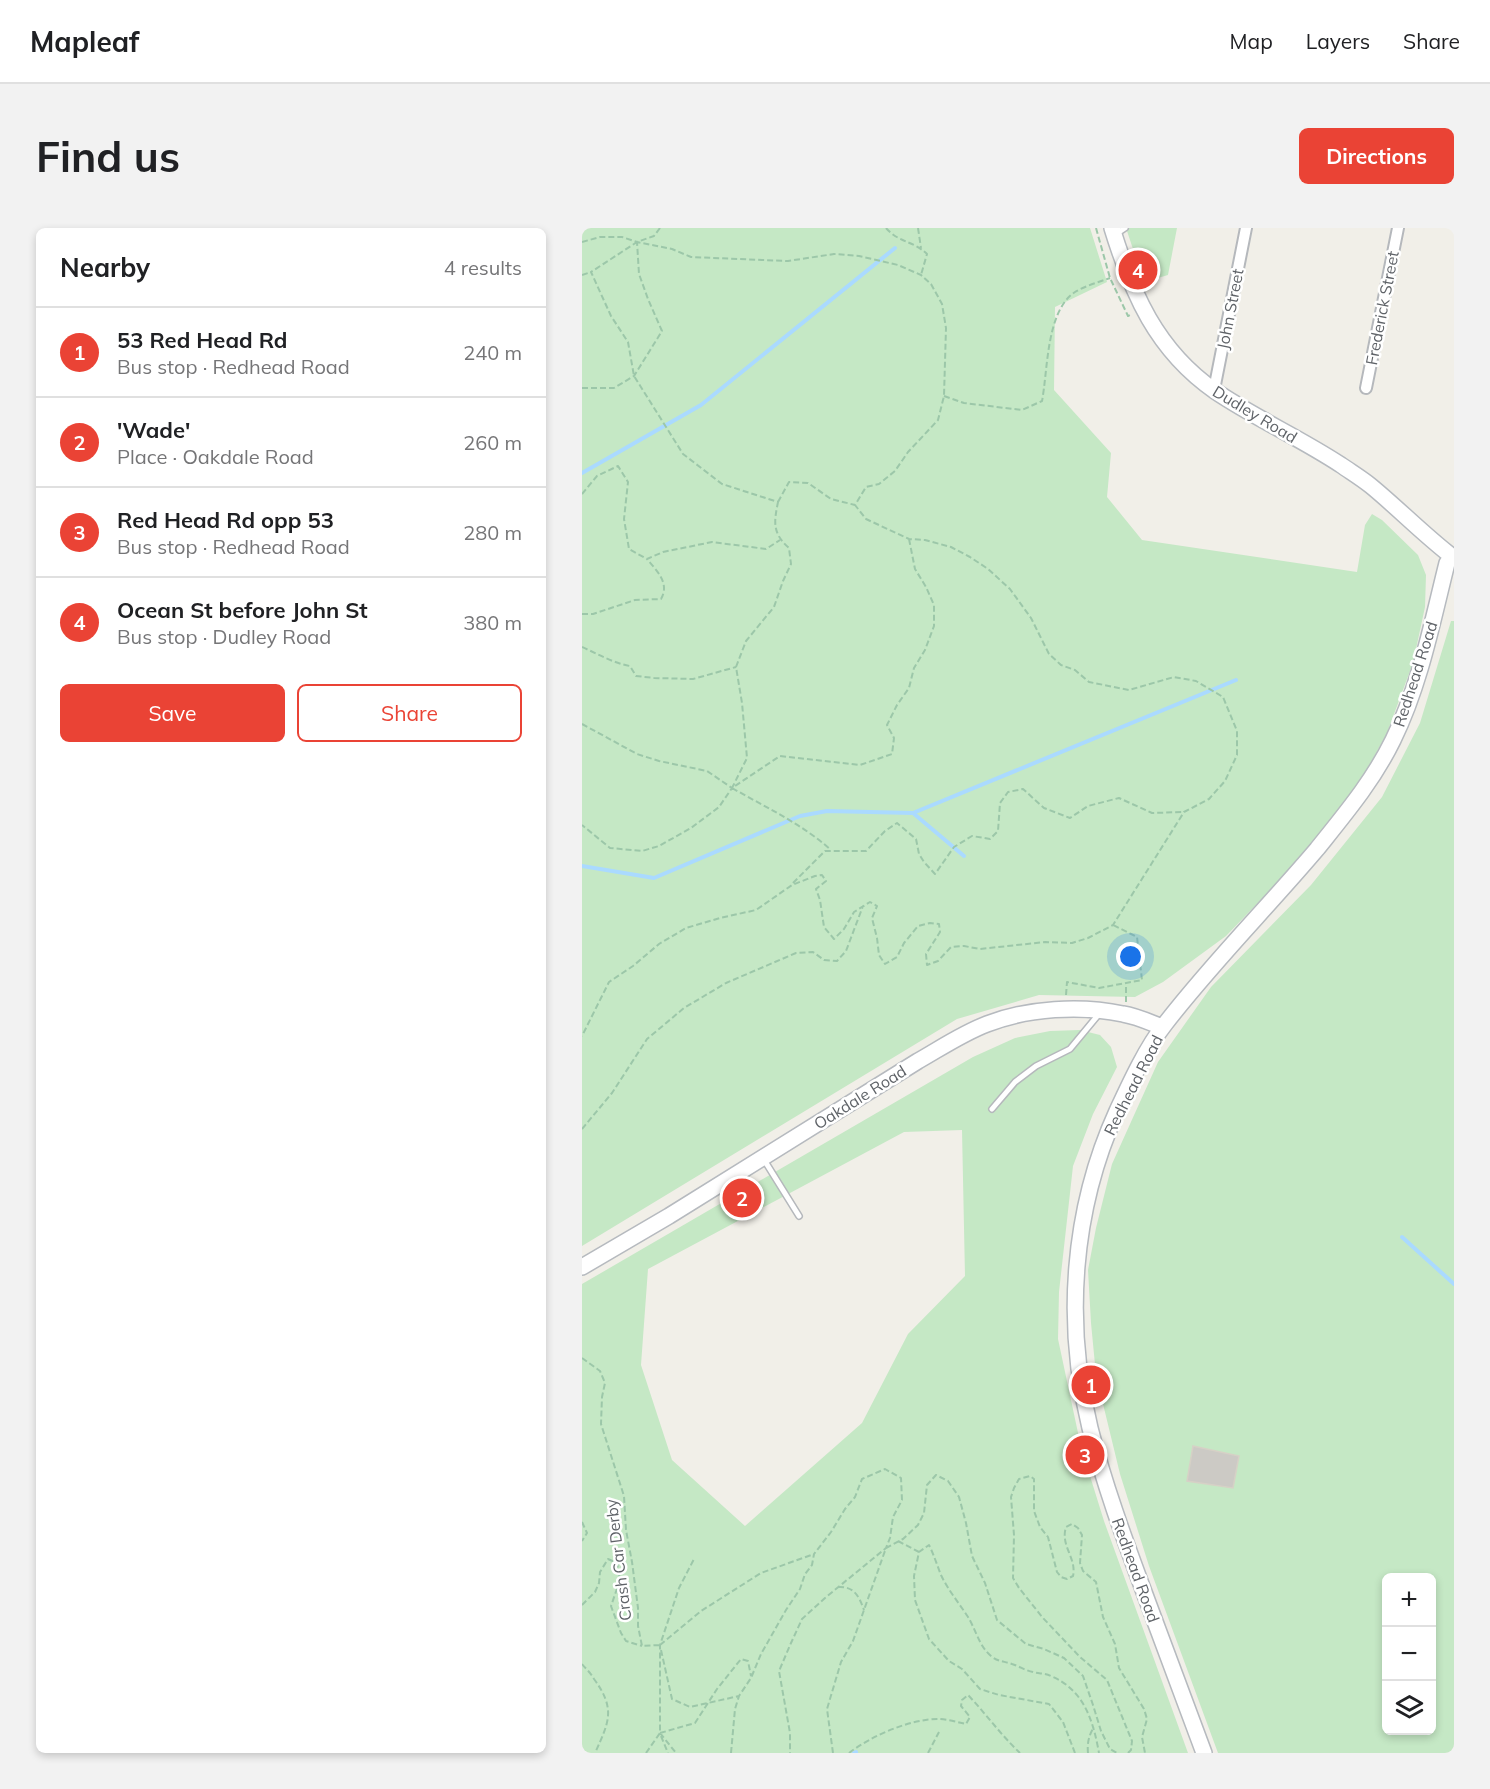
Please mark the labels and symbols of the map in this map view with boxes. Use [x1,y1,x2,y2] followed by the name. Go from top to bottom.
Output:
[1118,248,1158,292] pin: 4
[1361,249,1403,367] street label: Frederick Street
[1212,267,1248,351] street label: John Street
[1209,381,1301,447] street label: Dudley Road
[1389,619,1441,729] street label: Redhead Road
[1116,942,1145,971] your location
[1099,1032,1167,1138] street label: Redhead Road
[810,1061,910,1133] street label: Oakdale Road
[722,1176,762,1220] pin: 2
[1072,1362,1110,1408] pin: 1
[1066,1432,1104,1478] pin: 3
[601,1498,635,1622] street label: Crash Car Derby
[1108,1515,1164,1625] street label: Redhead Road

